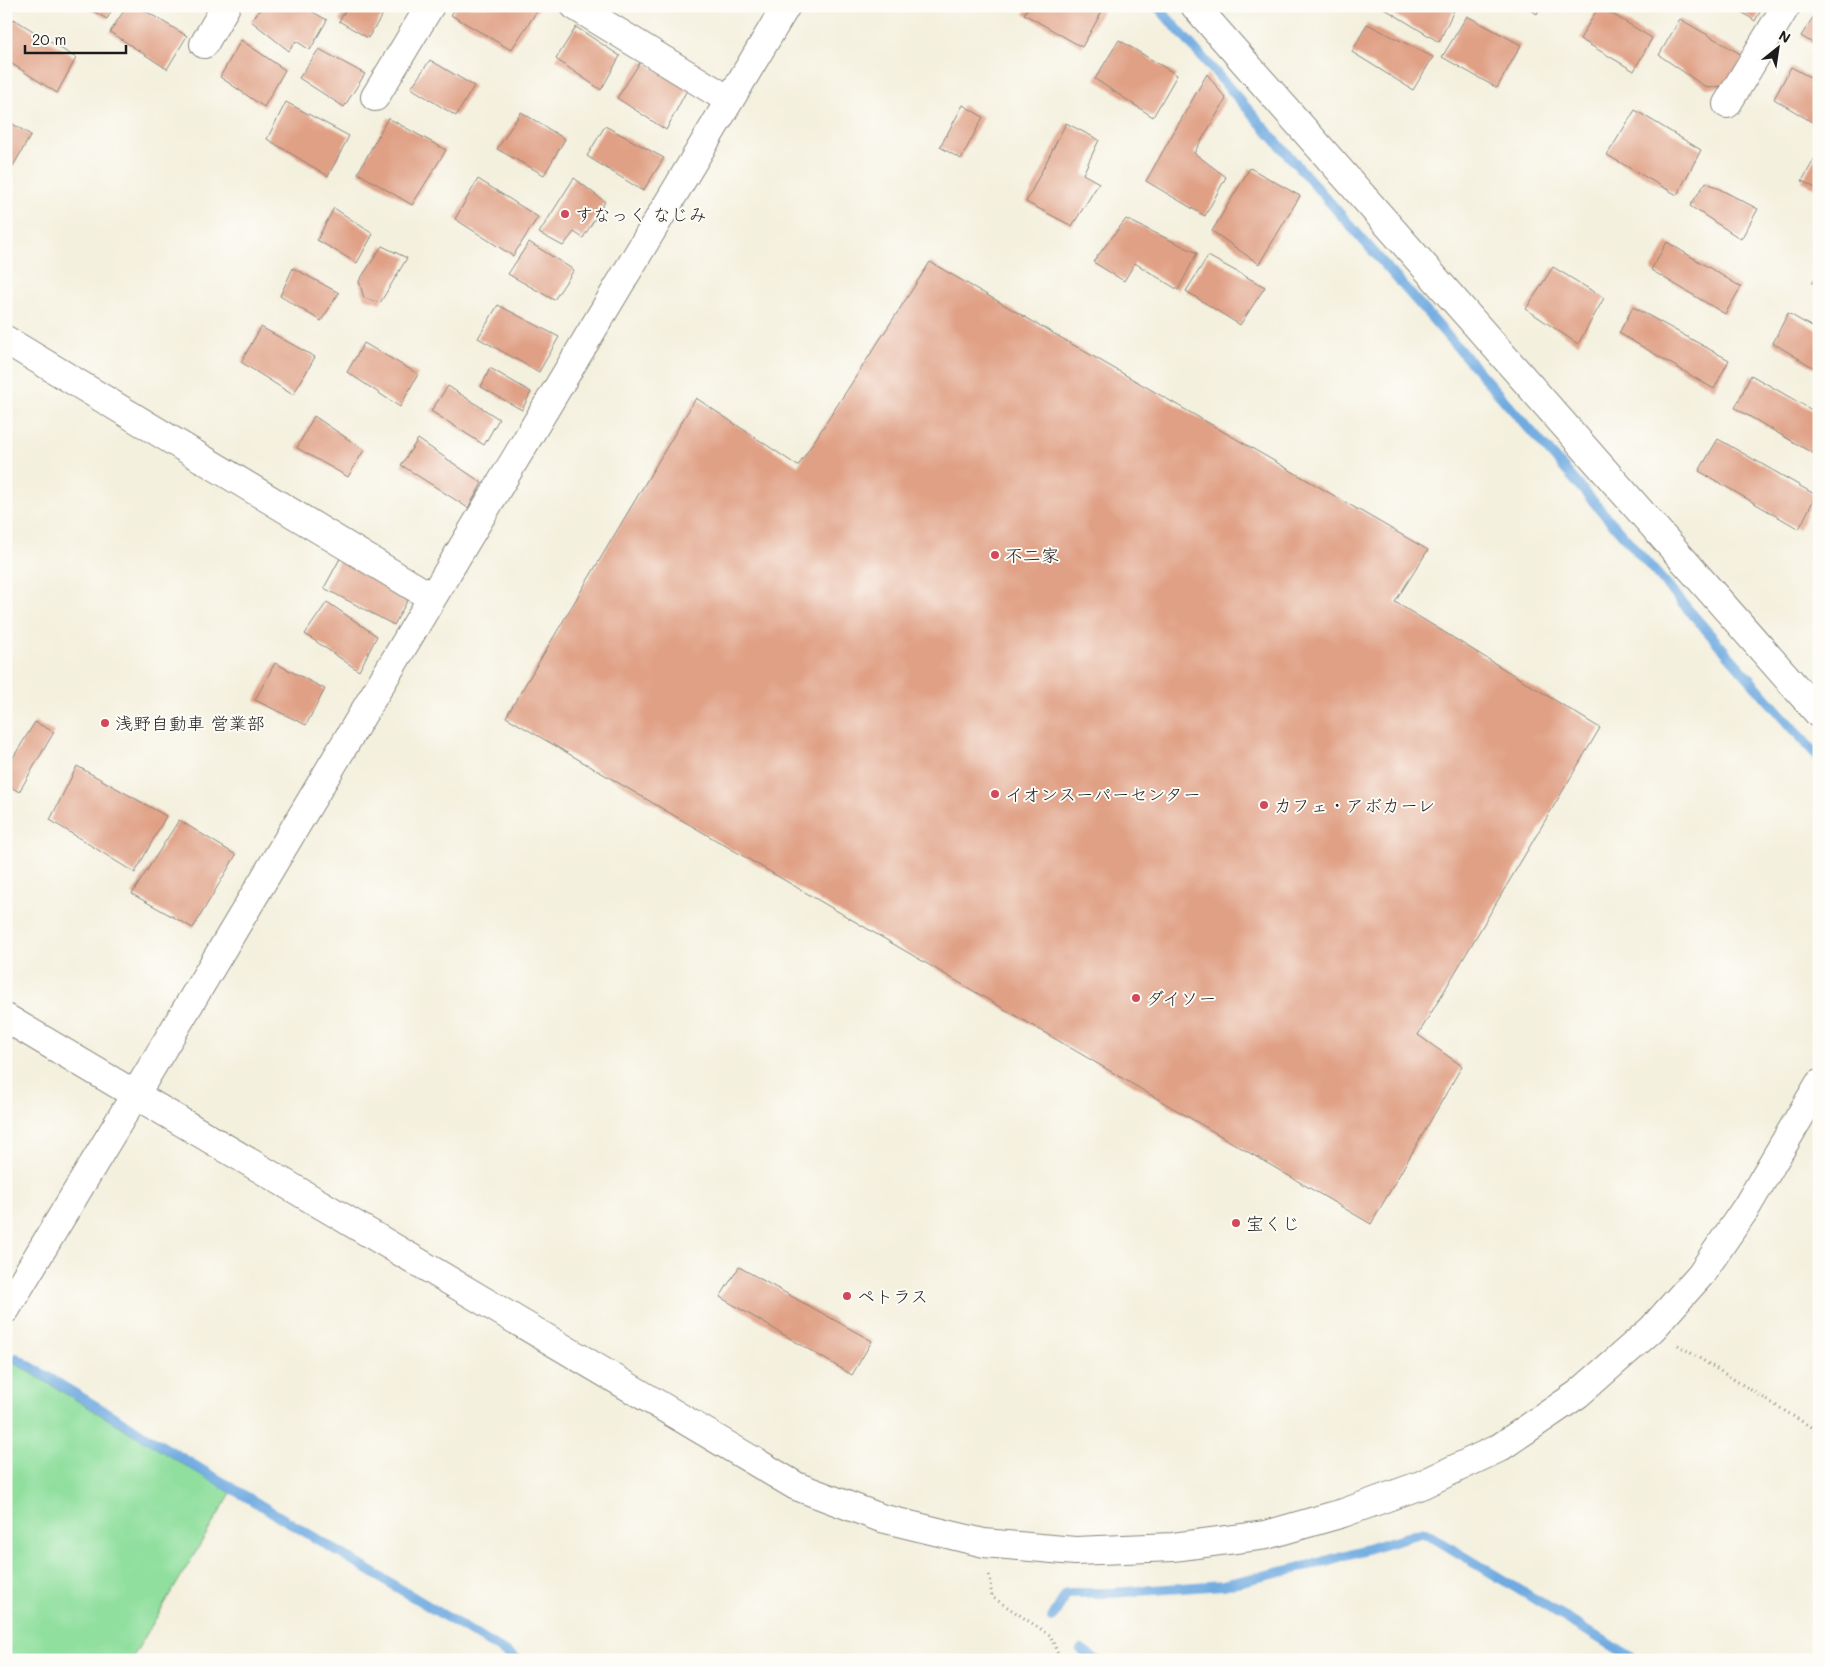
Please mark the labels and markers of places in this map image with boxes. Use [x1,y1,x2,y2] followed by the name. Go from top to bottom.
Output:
[575,202,707,226] place label: すなっく なじみ
[559,208,571,220] marker: すなっく なじみ
[1005,543,1059,567] place label: 不二家
[989,549,1001,561] marker: 不二家
[115,711,265,735] place label: 浅野自動車 営業部
[99,717,111,729] marker: 浅野自動車 営業部
[1005,782,1201,806] place label: イオンスーパーセンター
[989,788,1001,800] marker: イオンスーパーセンター
[1274,793,1435,817] place label: カフェ・アボカーレ
[1258,799,1270,811] marker: カフェ・アボカーレ
[1146,986,1216,1010] place label: ダイソー
[1130,992,1142,1004] marker: ダイソー
[1246,1211,1300,1235] place label: 宝くじ
[1230,1217,1242,1229] marker: 宝くじ
[857,1284,928,1308] place label: ペトラス
[841,1290,853,1302] marker: ペトラス

